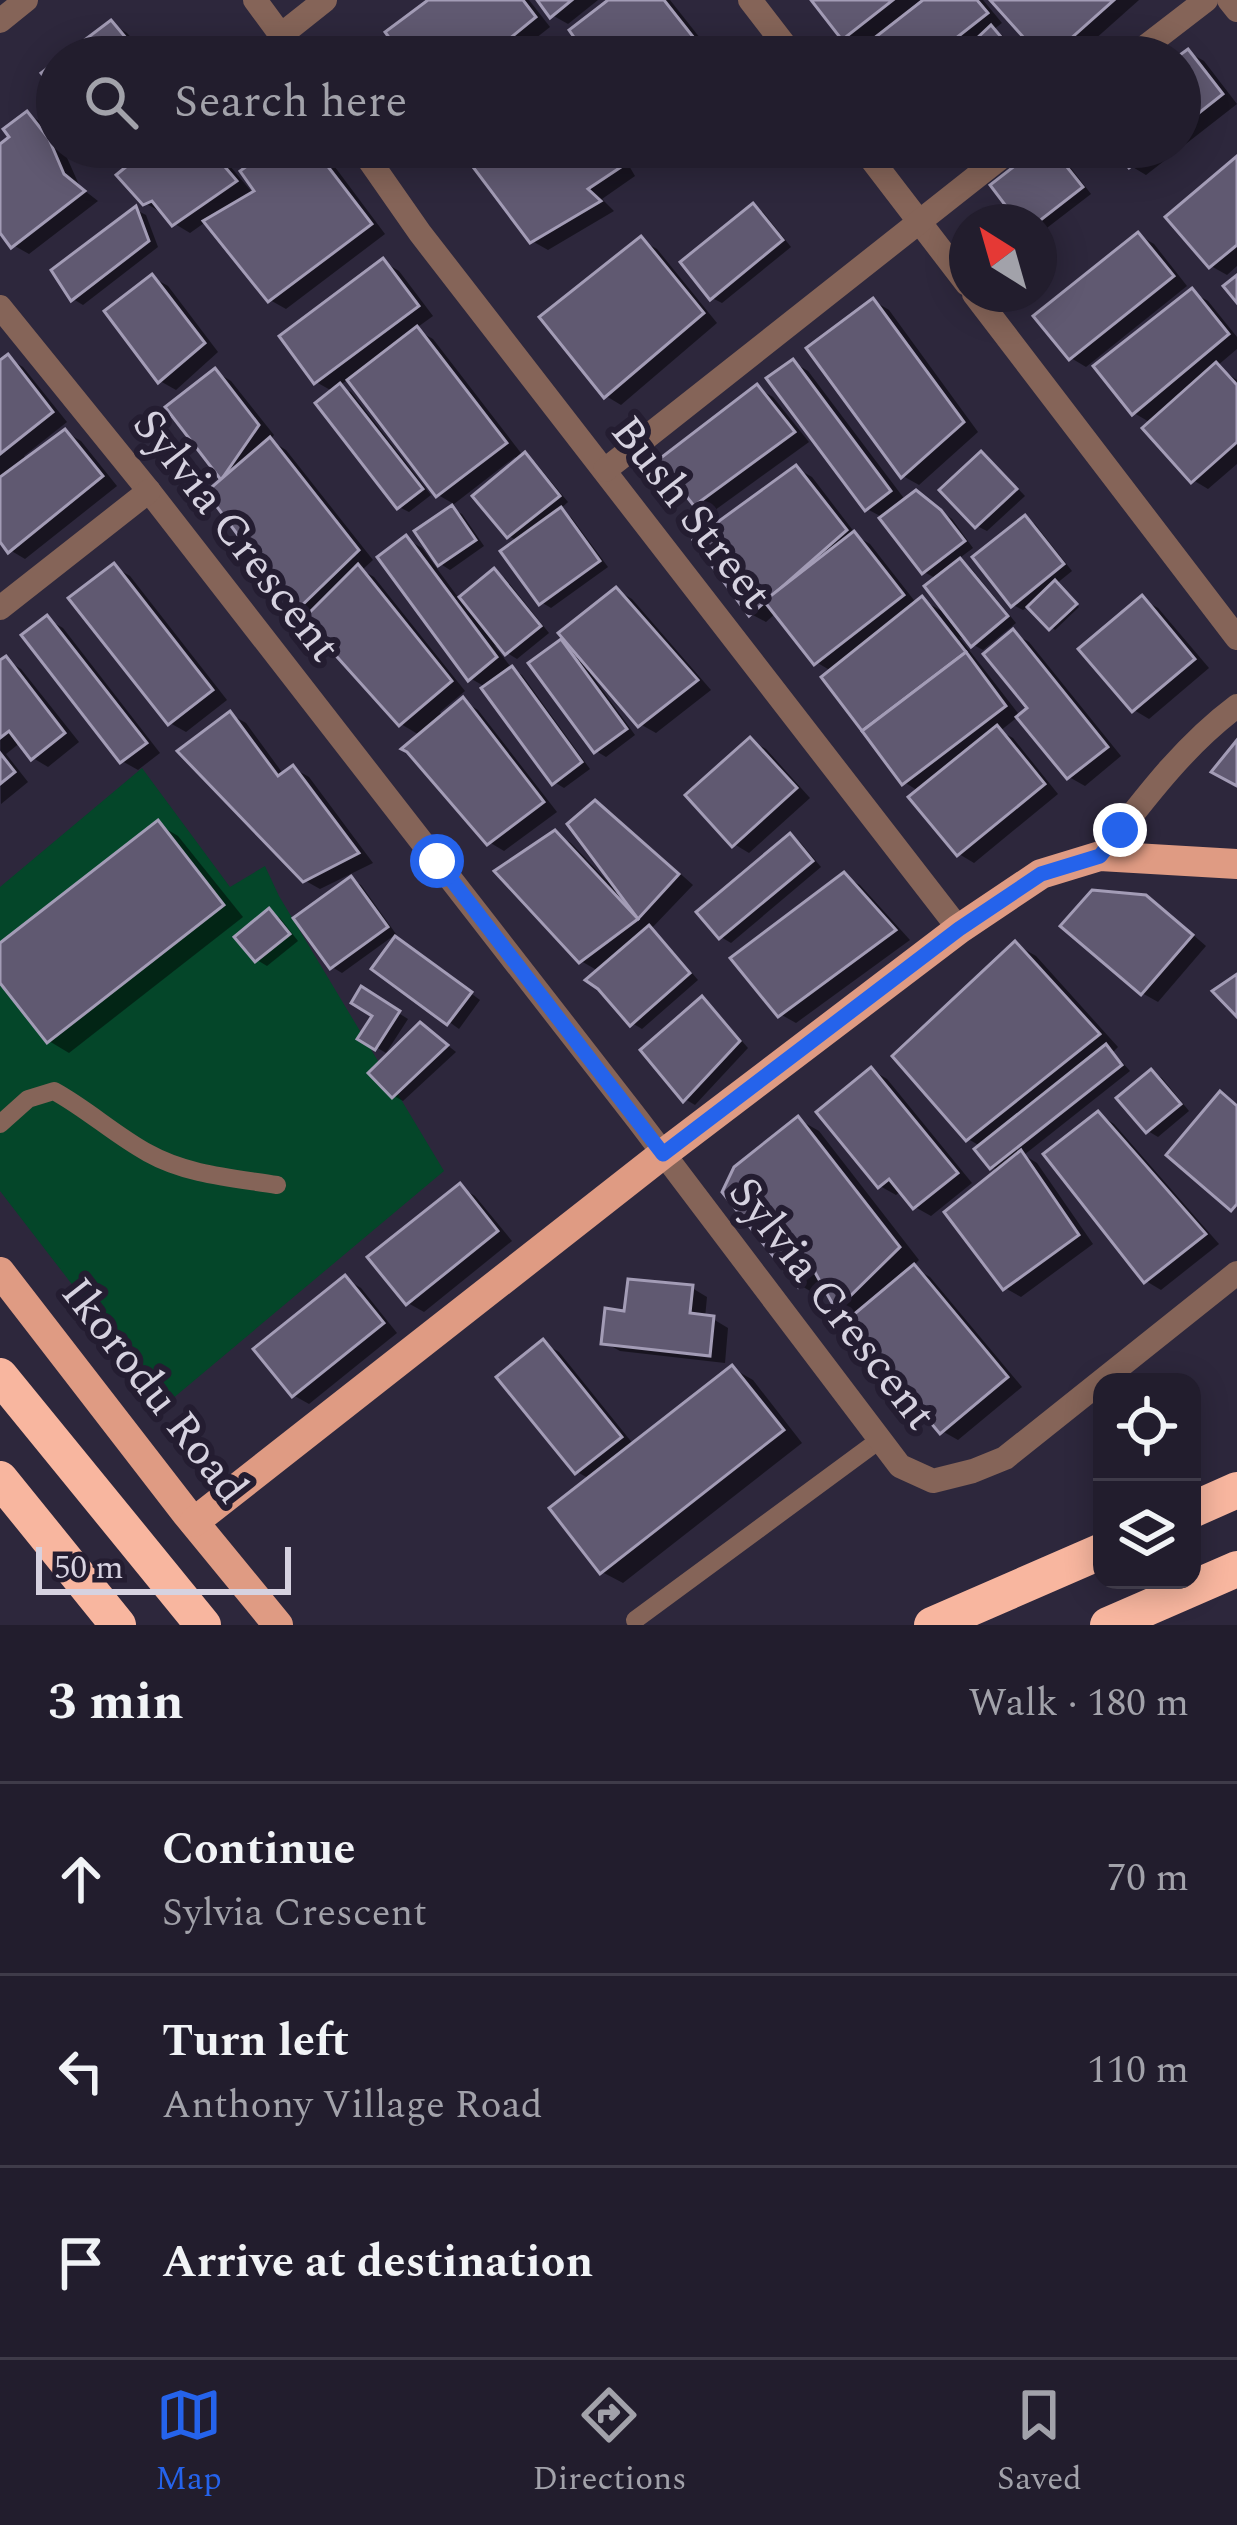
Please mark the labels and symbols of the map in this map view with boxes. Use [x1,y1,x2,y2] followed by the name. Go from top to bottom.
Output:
[949,204,1057,312] north arrow
[115,394,357,678] street label: Sylvia Crescent
[593,401,789,625] street label: Bush Street
[1093,803,1147,857] route end
[410,834,464,888] route start
[711,1162,953,1446] street label: Sylvia Crescent
[43,1263,265,1519] street label: Ikorodu Road
[36,1541,291,1594] scale bar

